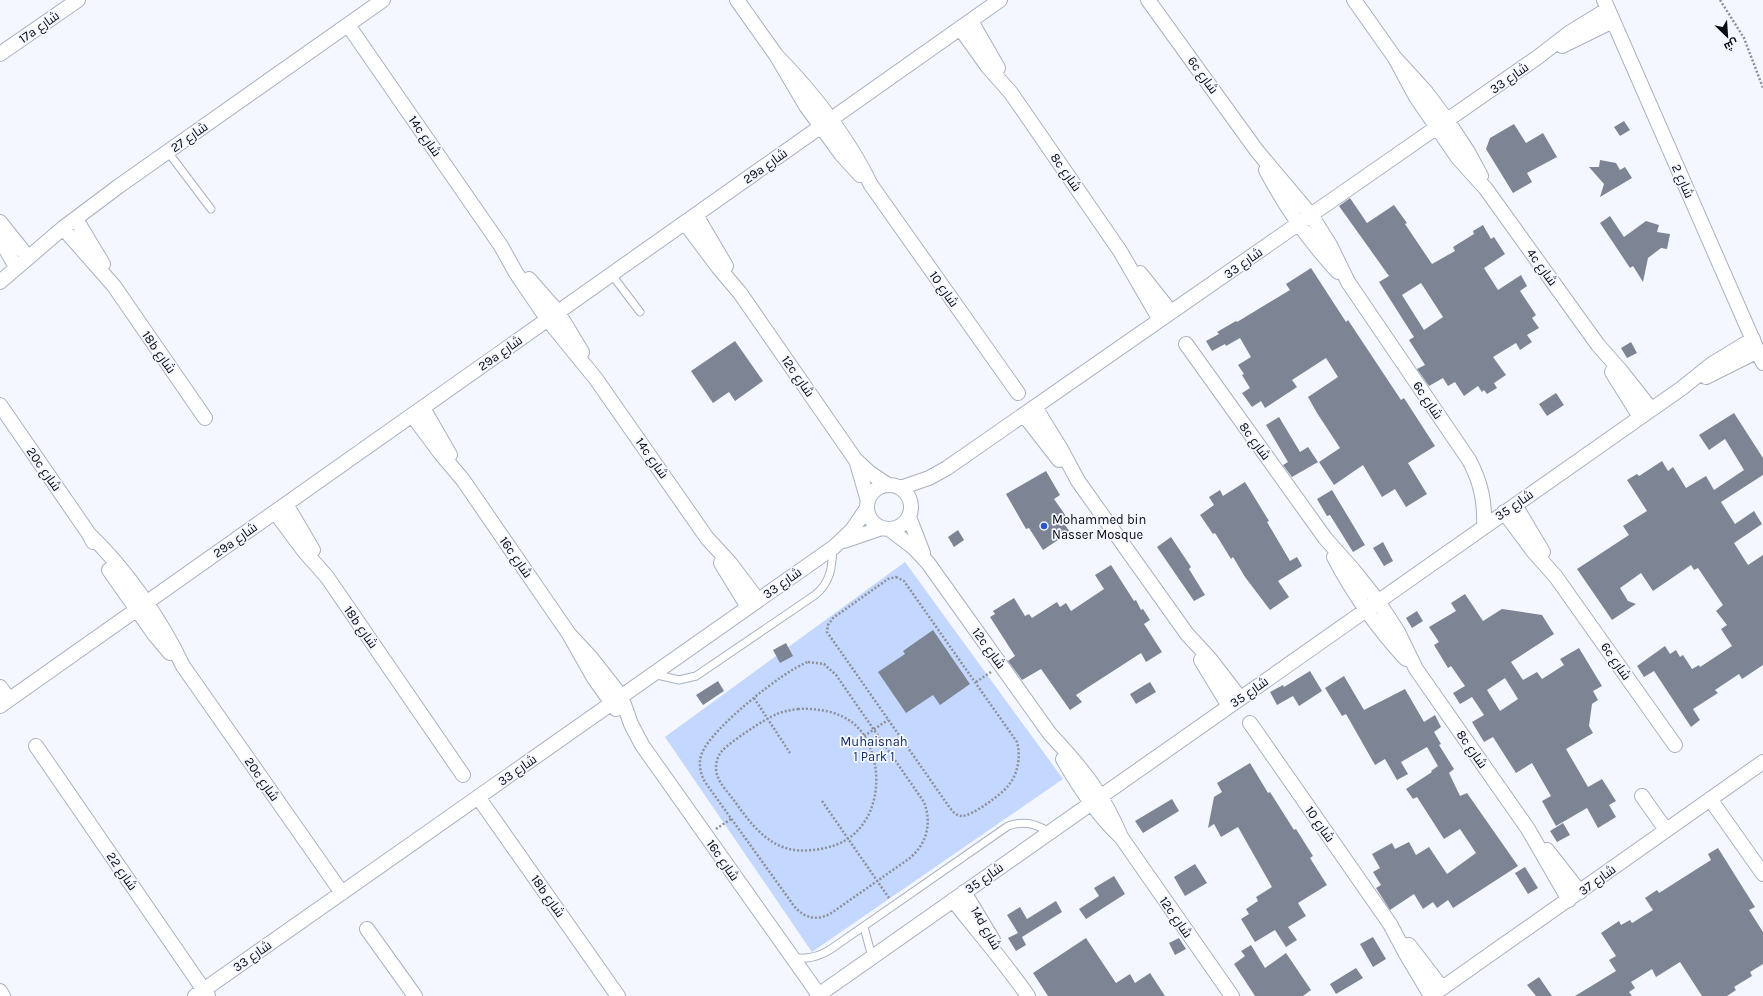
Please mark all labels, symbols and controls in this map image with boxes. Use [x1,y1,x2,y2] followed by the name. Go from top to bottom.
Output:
[16,8,63,47] street label: 17a شارع
[1707,16,1747,56] north arrow
[1722,36,1740,53] text: ش
[1184,53,1222,97] street label: 6c شارع
[1487,59,1532,97] street label: شارع 33
[405,113,444,160] street label: 14c شارع
[168,119,211,156] street label: شارع 27
[740,145,791,187] street label: 29a شارع
[1047,150,1084,194] street label: 8c شارع
[1668,162,1697,201] street label: شارع 2
[1221,244,1266,282] street label: شارع 33
[1523,246,1560,289] street label: 4c شارع
[925,268,962,310] street label: شارع 10
[138,328,179,377] street label: 18b شارع
[475,332,526,374] street label: 29a شارع
[778,353,818,400] street label: 12c شارع
[1409,378,1446,422] street label: 6c شارع
[1235,419,1274,463] street label: 8c شارع
[632,435,671,482] street label: 14c شارع
[23,444,65,494] street label: 20c شارع
[1492,486,1537,524] street label: شارع 35
[1052,512,1146,543] place label: Mohammed bin Nasser Mosque
[210,519,261,561] street label: 29a شارع
[1039,521,1049,531] marker: Mohammed bin Nasser Mosque
[496,534,536,581] street label: 16c شارع
[760,564,805,602] street label: شارع 33
[340,603,381,652] street label: 18b شارع
[968,625,1009,672] street label: 12c شارع
[1597,639,1634,683] street label: 6c شارع
[1227,673,1272,711] street label: شارع 35
[1453,727,1490,771] street label: 8c شارع
[840,734,908,764] park label: Muhaisnah 1 Park 1
[495,751,540,789] street label: شارع 33
[241,754,283,804] street label: 20c شارع
[1301,803,1338,845] street label: شارع 10
[703,837,743,884] street label: 16c شارع
[103,849,141,894] street label: شارع 22
[962,859,1007,897] street label: شارع 35
[1576,862,1619,899] street label: شارع 37
[527,872,568,921] street label: 18b شارع
[1156,894,1196,941] street label: 12c شارع
[967,904,1004,953] street label: 14d شارع
[230,937,275,975] street label: شارع 33

